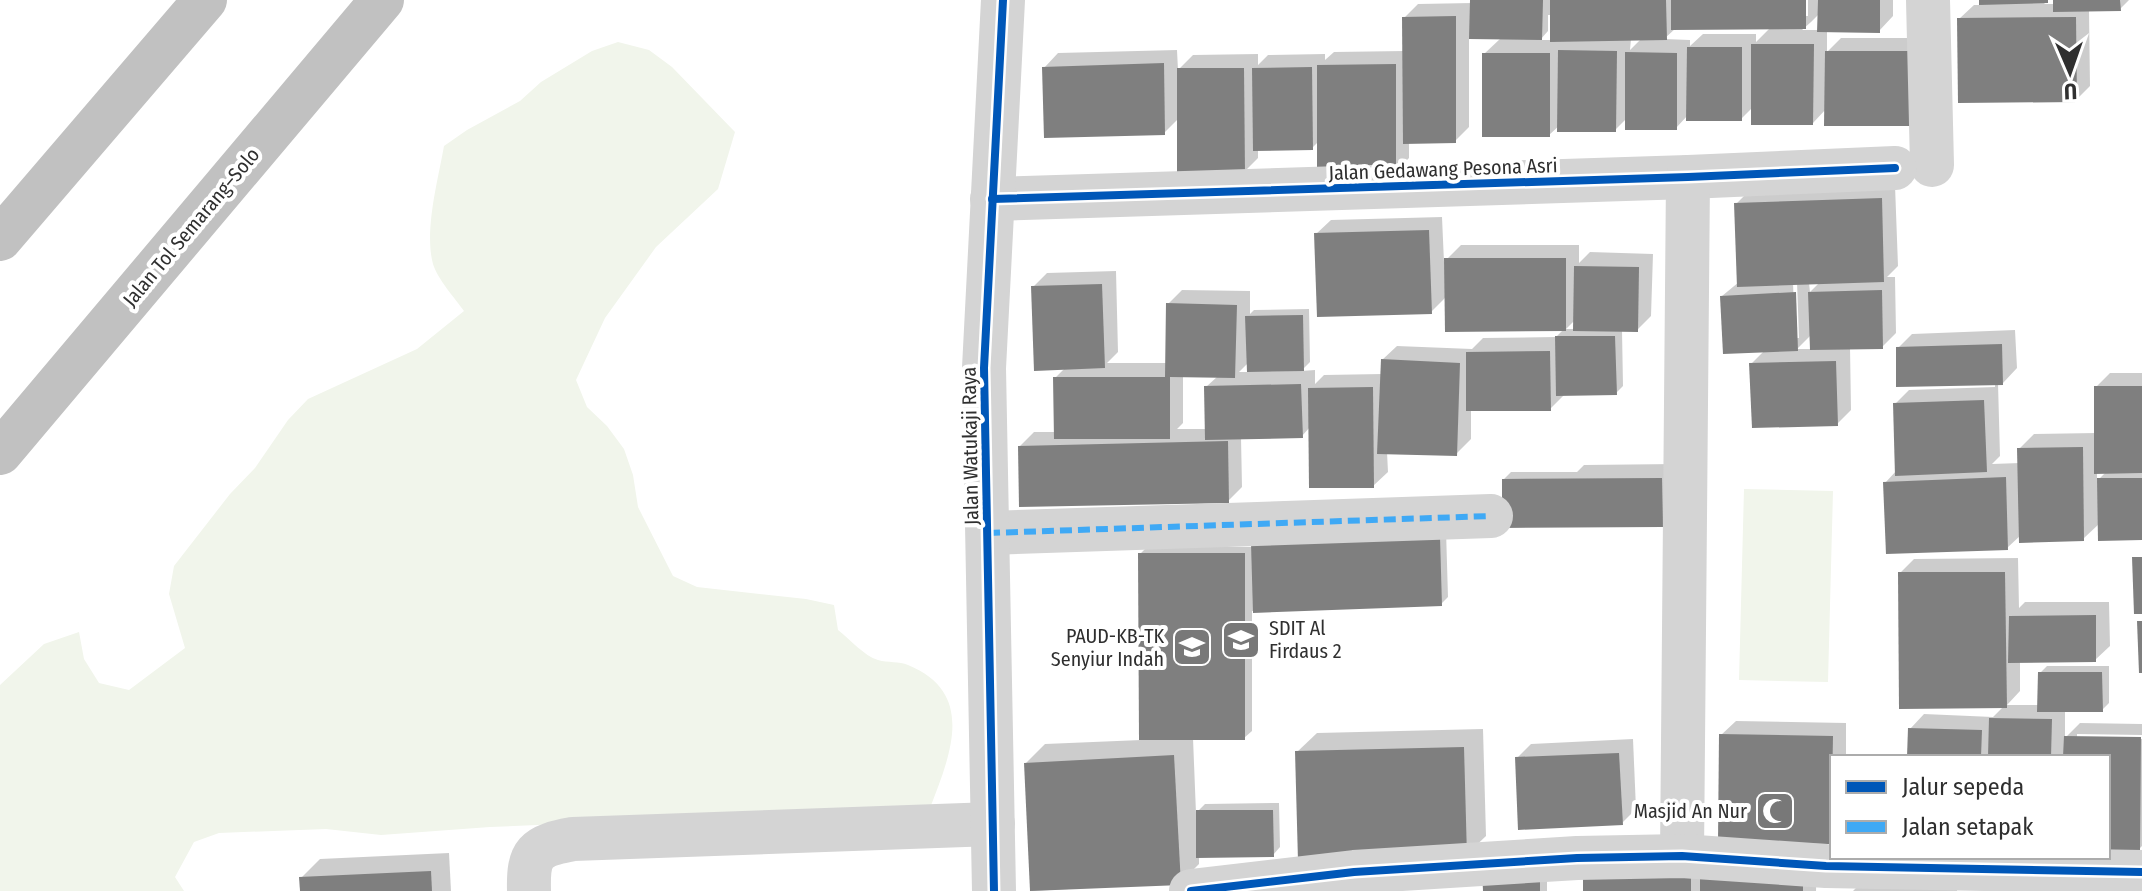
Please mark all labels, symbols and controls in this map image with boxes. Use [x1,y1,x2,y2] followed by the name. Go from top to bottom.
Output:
[2030,32,2110,112] north arrow
[2064,78,2078,105] text: U
[118,143,264,311] street label: Jalan Tol Semarang–Solo
[1328,153,1558,185] street label: Jalan Gedawang Pesona Asri
[957,367,983,525] street label: Jalan Watukaji Raya
[1269,616,1342,663] place label: SDIT Al Firdaus 2
[1220,619,1262,661] school or university icon: SDIT Al Firdaus 2
[1051,624,1164,671] place label: PAUD-KB-TK Senyiur Indah
[1171,626,1213,668] school or university icon: PAUD-KB-TK Senyiur Indah
[1830,755,2110,859] legend
[1902,773,2024,801] text: Jalur sepeda
[1754,790,1796,832] mosque icon: Masjid An Nur
[1634,799,1747,823] place label: Masjid An Nur
[1902,813,2034,841] text: Jalan setapak

